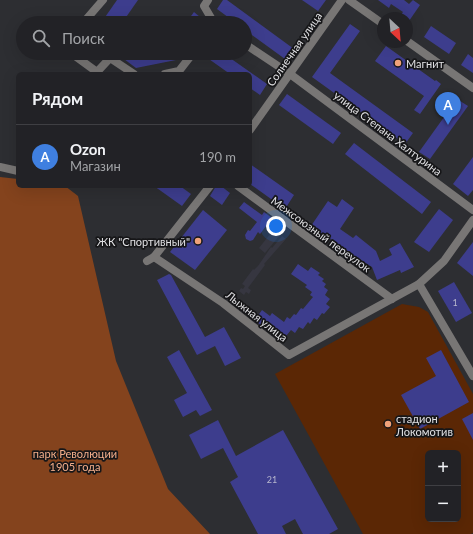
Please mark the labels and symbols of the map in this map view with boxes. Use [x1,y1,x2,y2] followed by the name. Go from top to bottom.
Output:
[264,9,324,89] street label: Солнечная улица
[377,12,413,48] north arrow
[406,57,445,70] place label: Магнит
[393,58,403,68] marker: Магнит
[332,88,444,178] street label: улица Степана Халтурина
[435,92,461,125] pin: A
[269,194,373,275] street label: Межсоюзный переулок
[266,216,286,236] your location
[97,235,190,248] place label: ЖК "Спортивный"
[193,236,203,246] marker: ЖК "Спортивный"
[223,287,290,344] street label: Лыжная улица
[452,297,458,308] house number: 1
[395,412,453,438] place label: стадион Локомотив
[383,419,393,429] marker: стадион Локомотив
[33,447,117,473] park label: парк Революции 1905 года
[267,474,277,485] house number: 21

